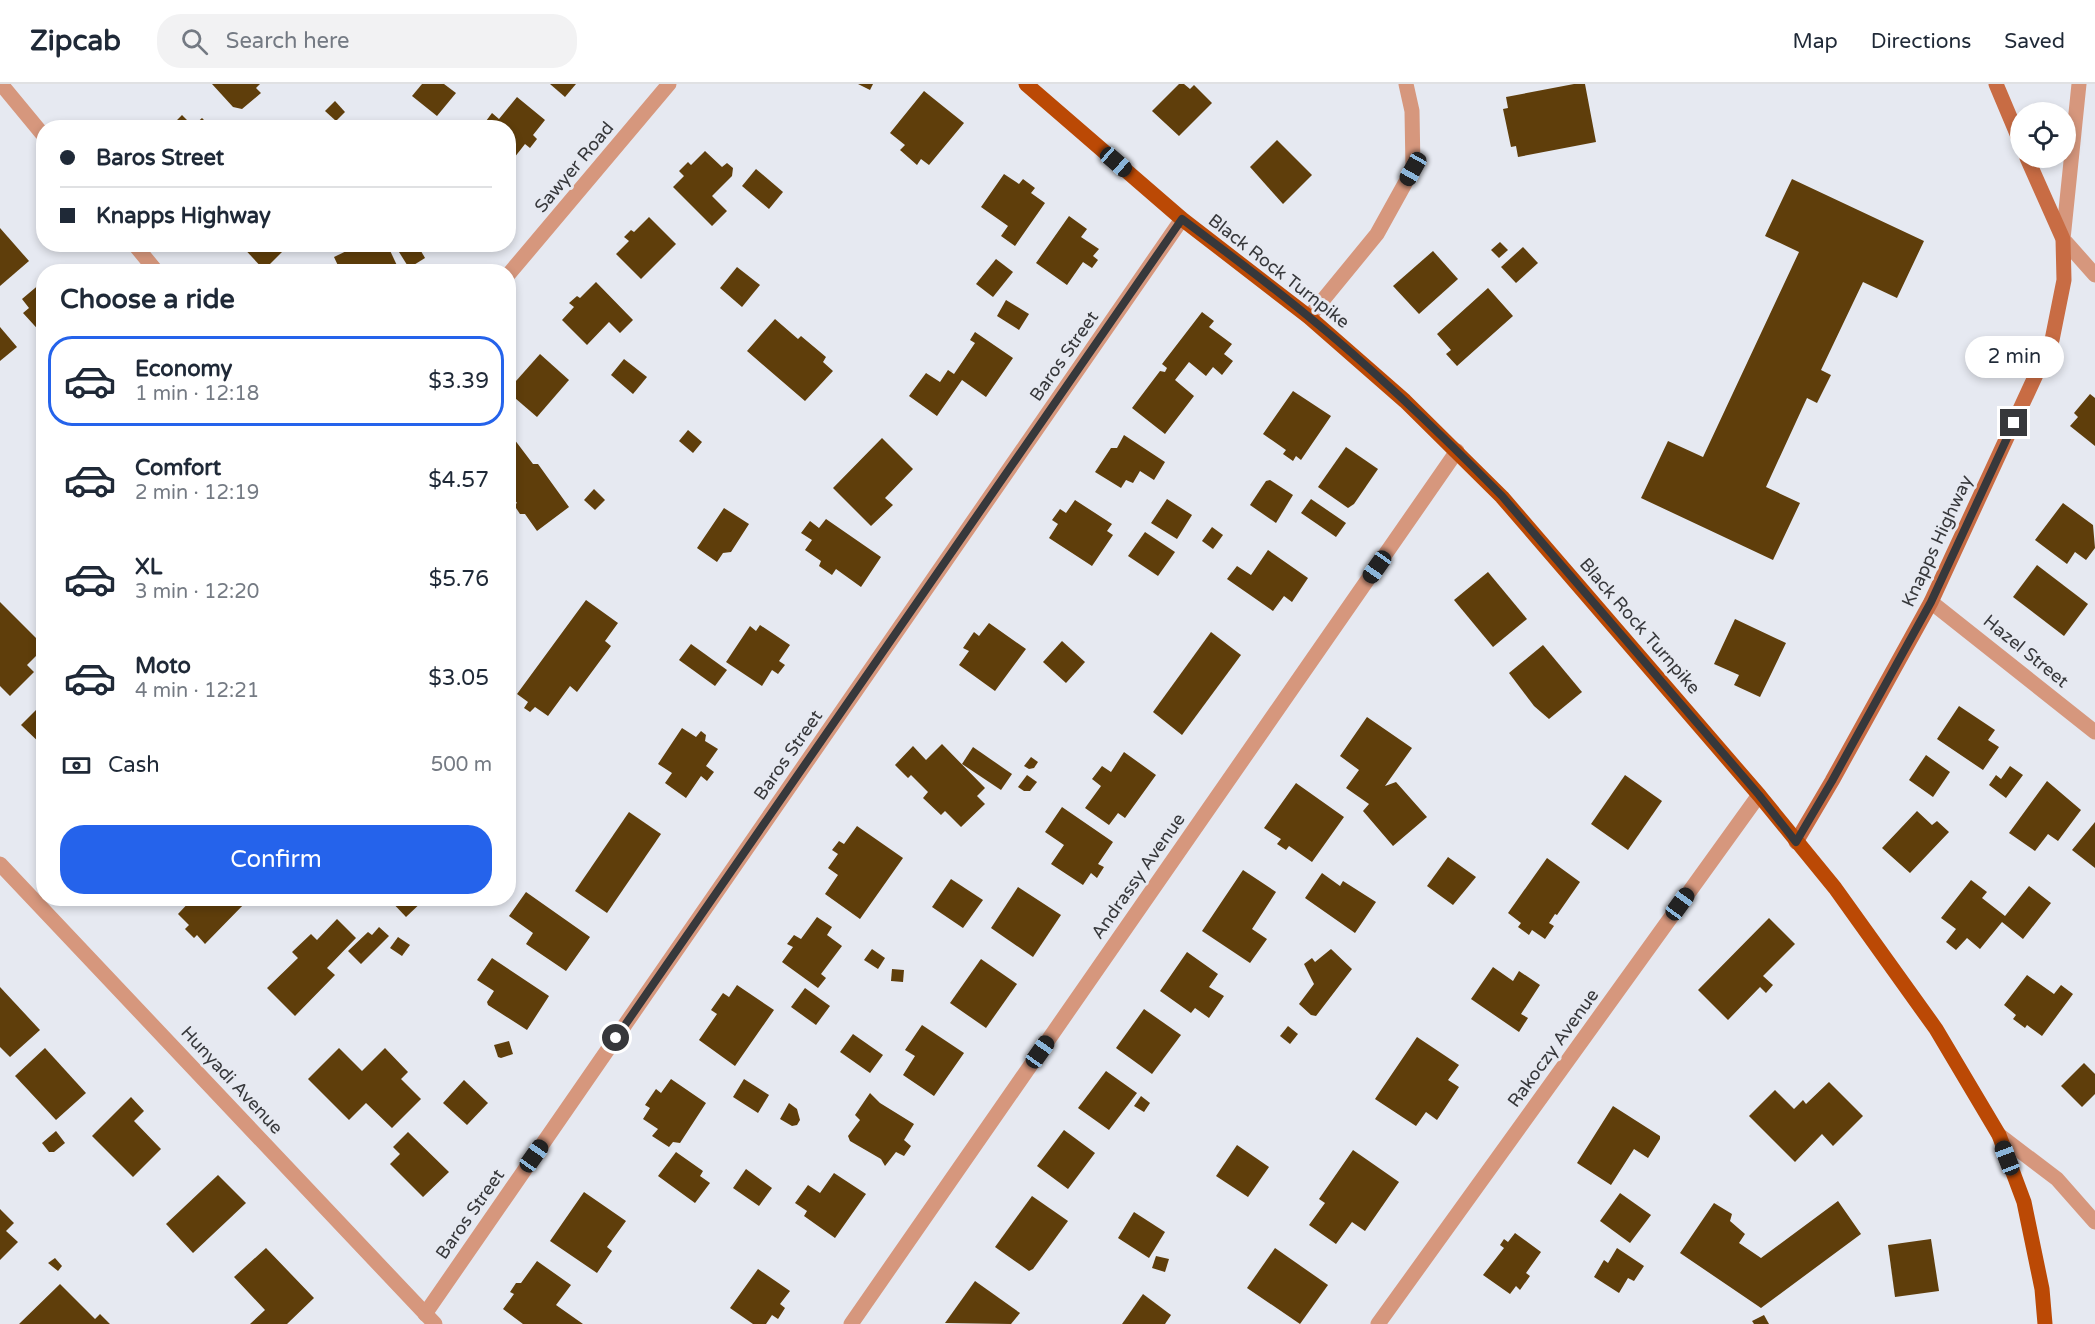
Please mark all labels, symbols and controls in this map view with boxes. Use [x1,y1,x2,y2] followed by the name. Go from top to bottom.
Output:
[157,14,577,68] search box
[30,24,121,58] text: Zipcab
[178,25,211,58] icon: search
[226,28,350,54] text: Search here
[1792,29,1838,54] text: Map
[1871,29,1971,54] text: Directions
[2004,29,2065,54] text: Saved
[2010,102,2076,168] map controls
[2010,102,2076,168] button: locate
[530,117,618,217] street label: Sawyer Road
[1097,143,1135,181] car
[96,145,224,171] text: Baros Street
[1396,149,1430,189] car
[96,203,271,229] text: Knapps Highway
[1204,209,1354,333] street label: Black Rock Turnpike
[60,283,235,316] text: Choose a ride
[1025,307,1103,405] street label: Baros Street
[1964,336,2064,378] callout: 2 min
[1988,345,2041,369] text: 2 min
[63,354,117,408] icon: car
[135,356,232,382] text: Economy
[428,368,489,394] text: $3.39
[135,382,259,406] text: 1 min · 12:18
[2000,409,2027,436] route end
[63,453,117,507] icon: car
[135,455,221,481] text: Comfort
[428,467,489,493] text: $4.57
[1897,471,1977,610] street label: Knapps Highway
[135,481,259,505] text: 2 min · 12:19
[1359,547,1395,587] car
[63,552,117,606] icon: car
[1575,553,1705,699] street label: Black Rock Turnpike
[135,554,162,580] text: XL
[429,566,489,592] text: $5.76
[135,580,259,604] text: 3 min · 12:20
[1979,610,2073,692] street label: Hazel Street
[63,651,117,705] icon: car
[135,653,191,679] text: Moto
[428,665,489,691] text: $3.05
[135,679,259,703] text: 4 min · 12:21
[749,706,827,804] street label: Baros Street
[60,749,93,782] icon: cash
[108,752,160,778] text: Cash
[431,753,492,777] text: 500 m
[1086,809,1190,943] street label: Andrassy Avenue
[60,825,492,894] button: Confirm
[1662,884,1698,924] car
[1503,985,1603,1111] street label: Rakoczy Avenue
[176,1021,288,1139] street label: Hunyadi Avenue
[602,1024,629,1051] route start
[1022,1032,1058,1072] car
[516,1136,552,1176] car
[1992,1138,2022,1178] car
[431,1165,509,1263] street label: Baros Street

